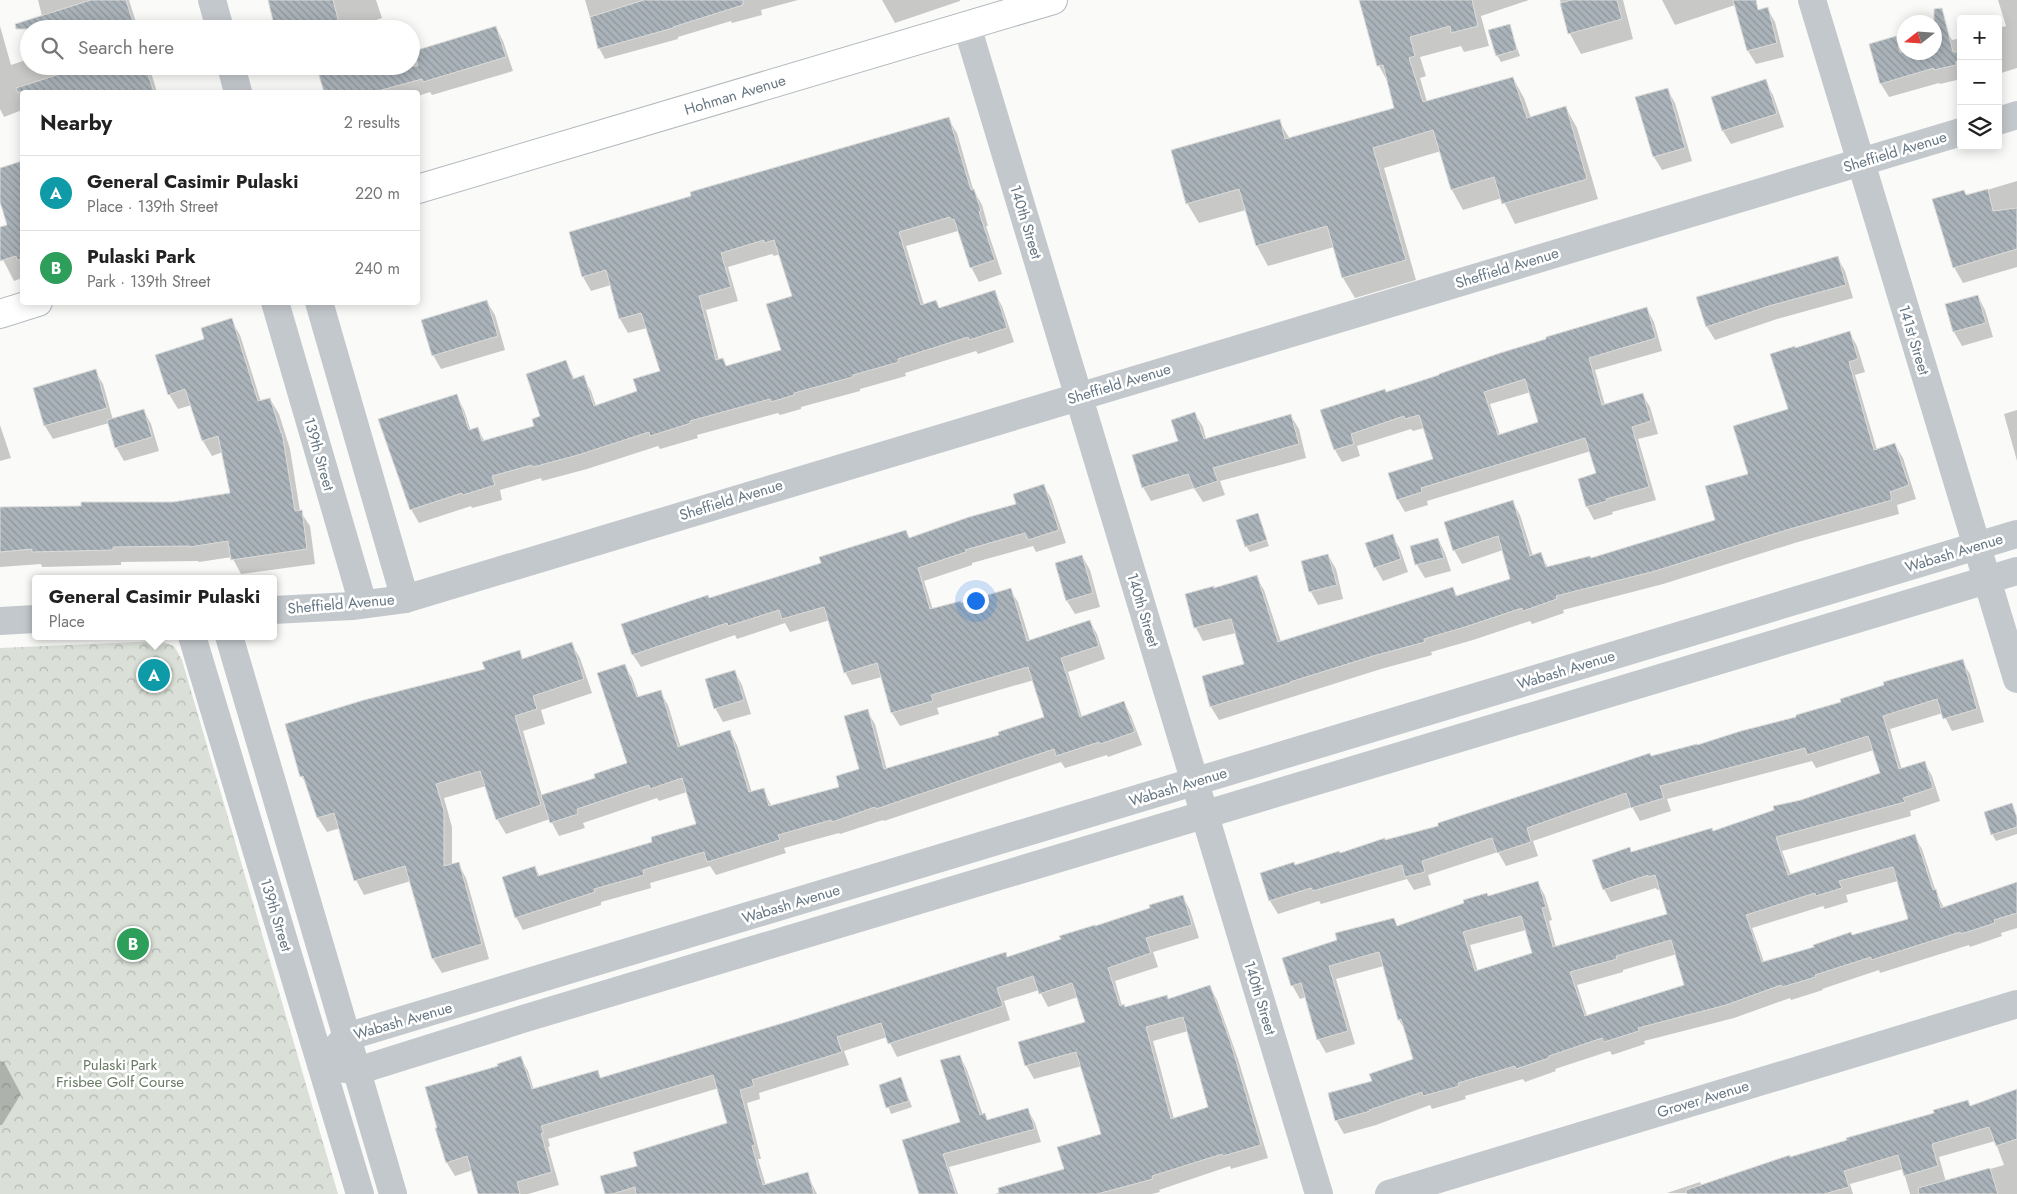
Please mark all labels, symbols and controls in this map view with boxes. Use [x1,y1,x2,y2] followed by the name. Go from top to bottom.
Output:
[1897,15,1942,60] north arrow
[1957,15,2002,150] map controls
[1957,15,2002,60] button: +
[20,20,420,75] search box
[38,34,66,62] icon: search
[78,34,174,61] text: Search here
[1957,60,2002,105] button: −
[682,69,789,121] street label: Hohman Avenue
[1957,105,2002,150] button: layers
[40,108,112,138] text: Nearby
[344,111,400,134] text: 2 results
[1840,126,1950,178] street label: Sheffield Avenue
[87,168,298,195] text: General Casimir Pulaski
[50,182,62,205] text: A
[355,182,400,205] text: 220 m
[1004,182,1048,262] street label: 140th Street
[87,195,218,218] text: Place · 139th Street
[1452,242,1562,294] street label: Sheffield Avenue
[87,243,196,270] text: Pulaski Park
[51,257,61,280] text: B
[355,257,400,280] text: 240 m
[87,270,210,293] text: Park · 139th Street
[1893,302,1935,378] street label: 141st Street
[1064,358,1174,410] street label: Sheffield Avenue
[298,415,340,494] street label: 139th Street
[676,474,786,526] street label: Sheffield Avenue
[1902,528,2006,578] street label: Wabash Avenue
[1121,570,1165,650] street label: 140th Street
[32,575,277,640] popup
[49,583,260,610] text: General Casimir Pulaski
[287,588,396,620] street label: Sheffield Avenue
[963,588,989,614] your location
[49,610,85,633] text: Place
[1514,645,1618,695] street label: Wabash Avenue
[138,656,170,694] pin: A
[1126,762,1230,812] street label: Wabash Avenue
[254,876,298,955] street label: 139th Street
[739,879,843,929] street label: Wabash Avenue
[117,925,149,963] pin: B
[1238,958,1282,1038] street label: 140th Street
[351,996,455,1046] street label: Wabash Avenue
[56,1054,184,1093] park label: Pulaski Park Frisbee Golf Course
[1654,1075,1752,1123] street label: Grover Avenue

